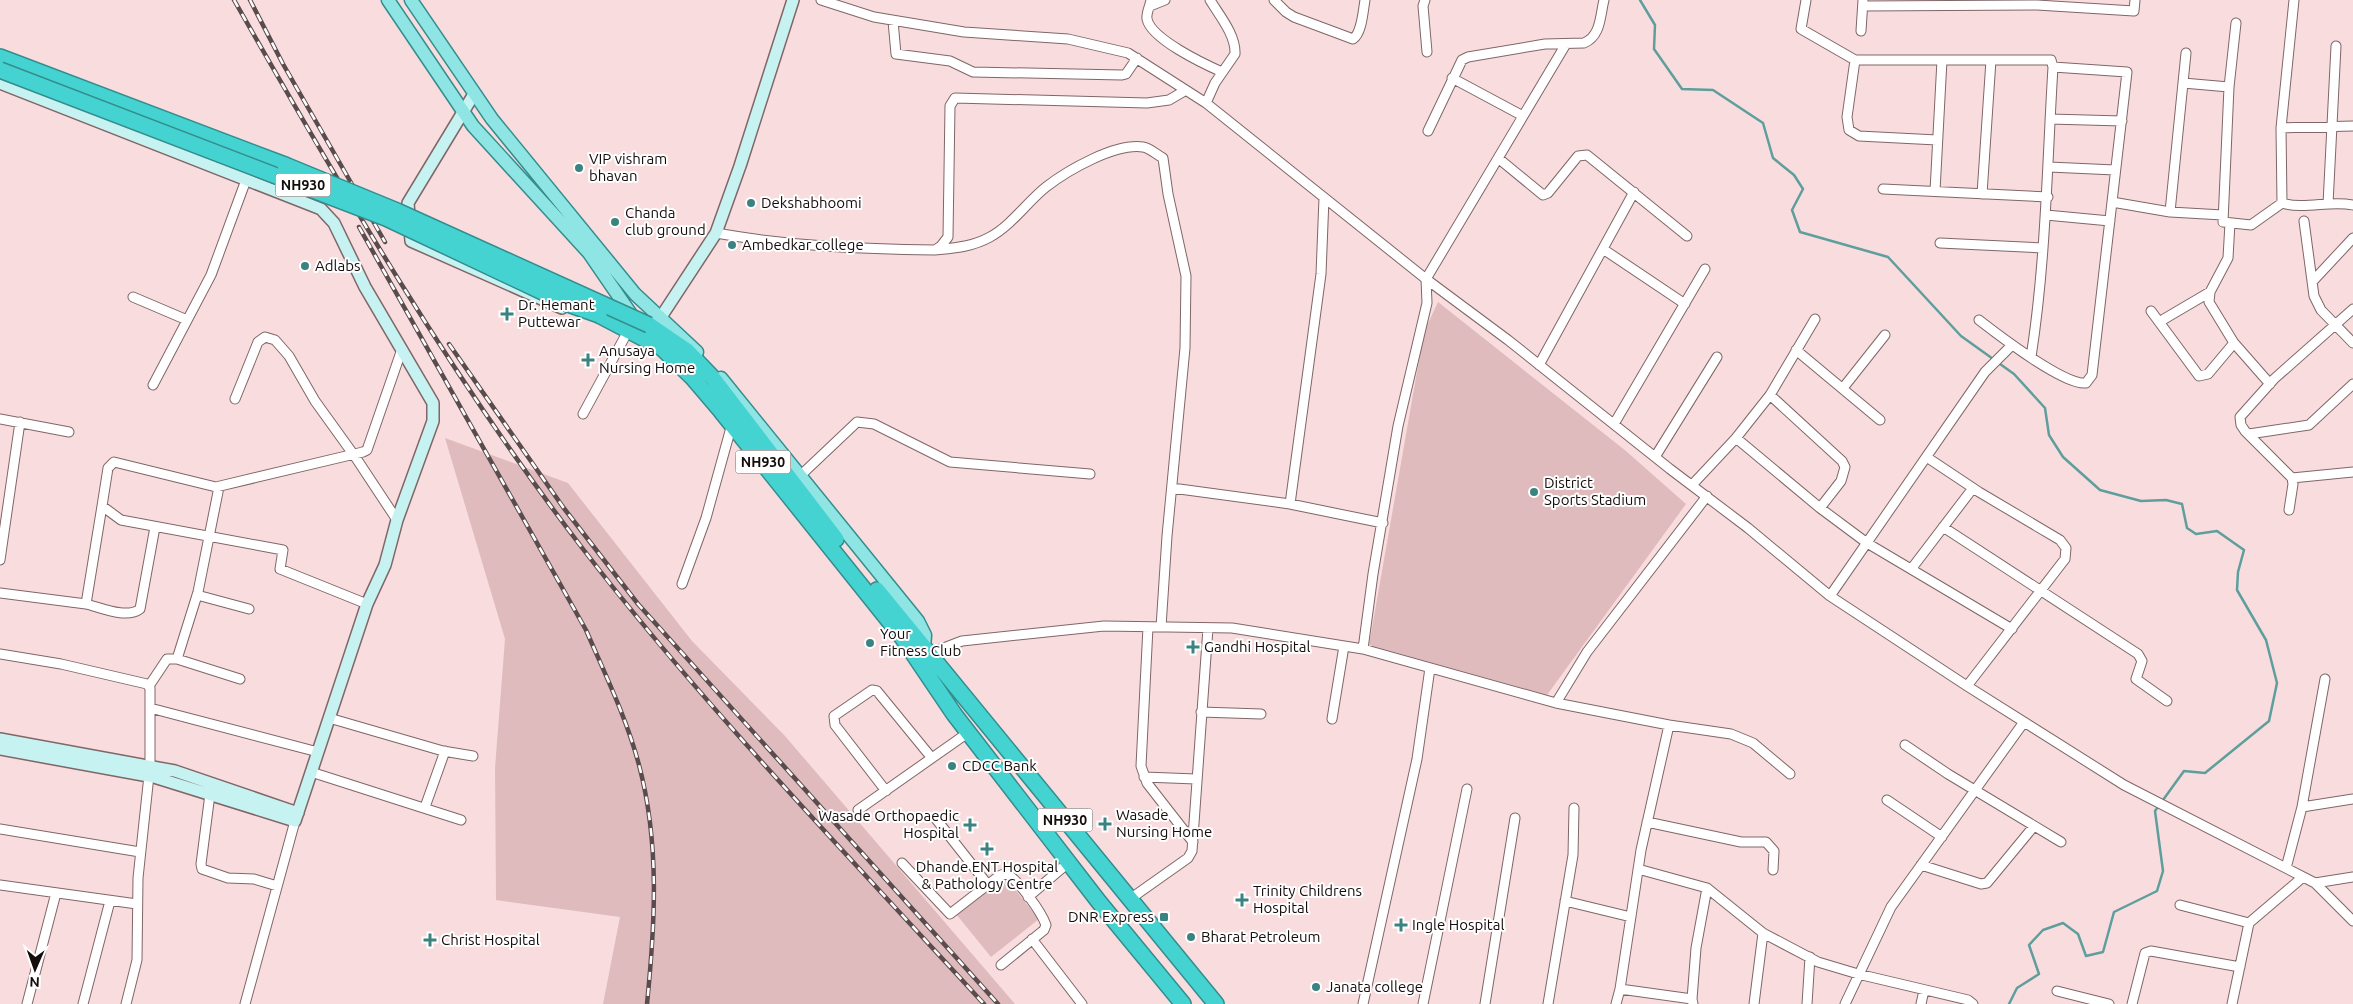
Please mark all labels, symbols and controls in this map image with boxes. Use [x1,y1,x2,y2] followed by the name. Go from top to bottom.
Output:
[589,150,667,184] place label: VIP vishram bhavan
[573,162,585,174] marker: VIP vishram bhavan
[276,174,330,196] road number: NH930
[761,194,862,211] place label: Dekshabhoomi
[745,197,757,209] marker: Dekshabhoomi
[625,204,706,238] place label: Chanda club ground
[609,216,621,228] marker: Chanda club ground
[742,236,864,253] place label: Ambedkar college
[726,239,738,251] marker: Ambedkar college
[315,257,360,274] place label: Adlabs
[299,260,311,272] marker: Adlabs
[518,296,595,330] place label: Dr. Hemant Puttewar
[500,307,514,321] marker: Dr. Hemant Puttewar
[599,342,695,376] place label: Anusaya Nursing Home
[581,353,595,367] marker: Anusaya Nursing Home
[736,451,790,474] road number: NH930
[1544,474,1646,508] place label: District Sports Stadium
[1528,486,1540,498] marker: District Sports Stadium
[880,625,961,659] place label: Your Fitness Club
[864,637,876,649] marker: Your Fitness Club
[1204,638,1310,655] place label: Gandhi Hospital
[1186,640,1200,654] marker: Gandhi Hospital
[962,757,1037,774] place label: CDCC Bank
[946,760,958,772] marker: CDCC Bank
[1116,806,1212,840] place label: Wasade Nursing Home
[818,807,959,841] place label: Wasade Orthopaedic Hospital
[1038,808,1092,832] road number: NH930
[1098,817,1112,831] marker: Wasade Nursing Home
[963,818,977,832] marker: Wasade Orthopaedic Hospital
[980,842,994,856] marker: Dhande ENT Hospital & Pathology Centre
[916,858,1058,892] place label: Dhande ENT Hospital & Pathology Centre
[1253,882,1362,916] place label: Trinity Childrens Hospital
[1235,893,1249,907] marker: Trinity Childrens Hospital
[1068,908,1154,925] place label: DNR Express
[1158,911,1170,923] marker: DNR Express
[1412,916,1504,933] place label: Ingle Hospital
[1394,918,1408,932] marker: Ingle Hospital
[1201,928,1321,945] place label: Bharat Petroleum
[441,931,540,948] place label: Christ Hospital
[1185,931,1197,943] marker: Bharat Petroleum
[423,933,437,947] marker: Christ Hospital
[10,944,60,994] north arrow
[29,974,40,990] text: N
[1326,978,1423,995] place label: Janata college
[1310,981,1322,993] marker: Janata college

